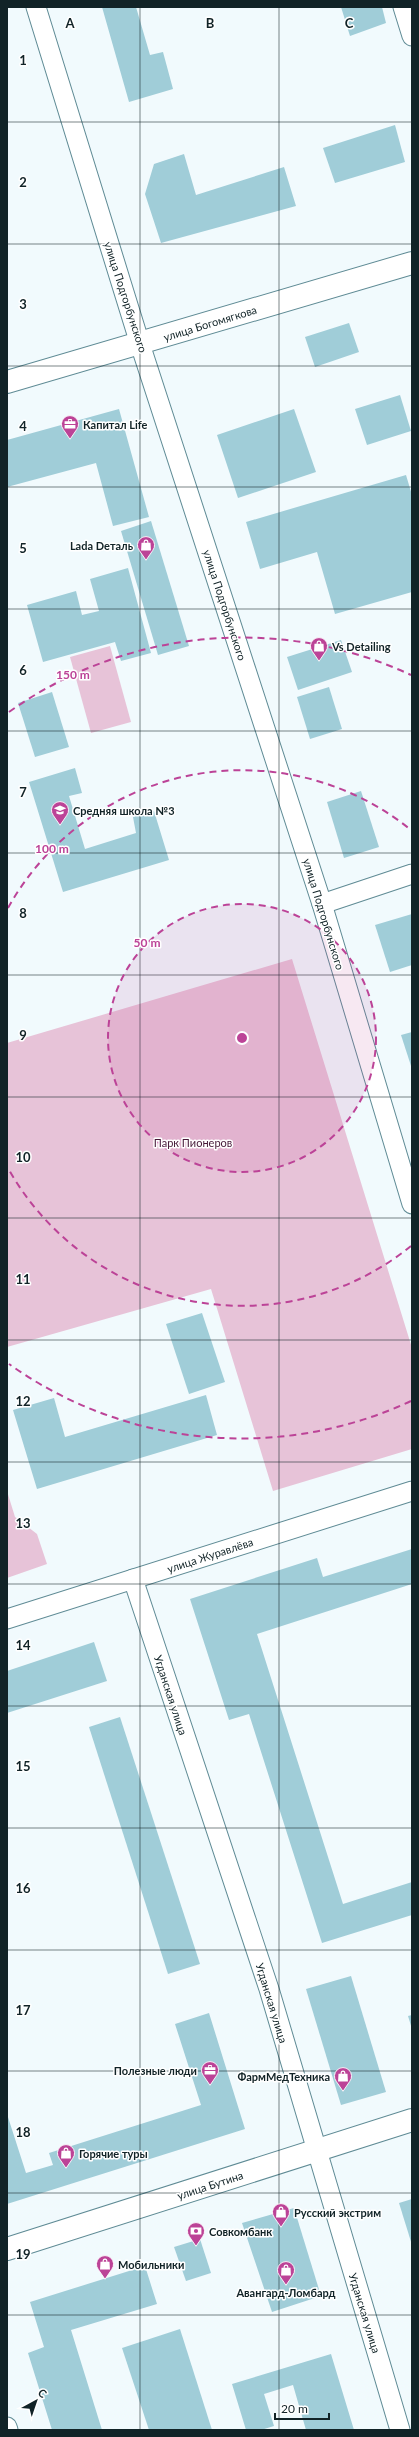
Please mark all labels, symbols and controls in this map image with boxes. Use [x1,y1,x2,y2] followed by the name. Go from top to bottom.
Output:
[64,15,75,31] text: A
[206,15,215,31] text: B
[345,15,354,31] text: C
[19,52,27,68] text: 1
[19,174,27,190] text: 2
[102,240,150,354] street label: улица Подгорбунского
[19,296,27,312] text: 3
[162,303,258,343] street label: улица Богомягкова
[60,414,80,439] office icon: Капитал Life
[19,418,27,434] text: 4
[83,418,148,431] place label: Капитал Life
[136,535,156,560] shop icon: Lada Dеталь
[70,539,134,552] place label: Lada Dеталь
[19,540,27,556] text: 5
[201,548,249,662] street label: улица Подгорбунского
[309,636,329,661] shop icon: Vs Detailing
[331,640,391,653] place label: Vs Detailing
[19,662,27,678] text: 6
[56,667,90,682] text: 150 m
[19,784,27,800] text: 7
[50,800,70,825] school or university icon: Средняя школа №3
[73,804,175,817] place label: Средняя школа №3
[35,841,69,856] text: 100 m
[301,857,347,971] street label: улица Подгорбунского
[19,905,27,921] text: 8
[134,935,160,950] text: 50 m
[19,1027,27,1043] text: 9
[235,1031,249,1045] centre of rings
[154,1136,232,1149] park label: Парк Пионеров
[15,1149,31,1165] text: 10
[15,1271,31,1287] text: 11
[15,1393,31,1409] text: 12
[15,1515,31,1531] text: 13
[165,1535,255,1575] street label: улица Журавлёва
[15,1637,31,1653] text: 14
[152,1653,190,1737] street label: Угданская улица
[15,1758,31,1774] text: 15
[15,1880,31,1896] text: 16
[254,1961,290,2045] street label: Угданская улица
[15,2002,31,2018] text: 17
[200,2060,220,2085] office icon: Полезные люди
[114,2064,197,2077] place label: Полезные люди
[333,2066,353,2091] shop icon: ФармМедТехника
[238,2070,330,2083] place label: ФармМедТехника
[15,2124,31,2140] text: 18
[56,2143,76,2168] shop icon: Горячие туры
[79,2147,148,2160] place label: Горячие туры
[175,2168,245,2202] street label: улица Бутина
[271,2202,291,2227] shop icon: Русский экстрим
[294,2206,381,2219] place label: Русский экстрим
[186,2221,206,2246] bank icon: Совкомбанк
[209,2225,272,2238] place label: Совкомбанк
[15,2246,31,2262] text: 19
[95,2254,115,2279] shop icon: Мобильники
[118,2258,184,2271] place label: Мобильники
[276,2260,296,2285] shop icon: Авангард-Ломбард
[347,2271,383,2355] street label: Угданская улица
[235,2286,336,2299] place label: Авангард-Ломбард
[16,2381,56,2421] north arrow
[36,2386,50,2401] text: С
[275,2395,329,2421] scale bar
[281,2401,308,2416] text: 20 m

